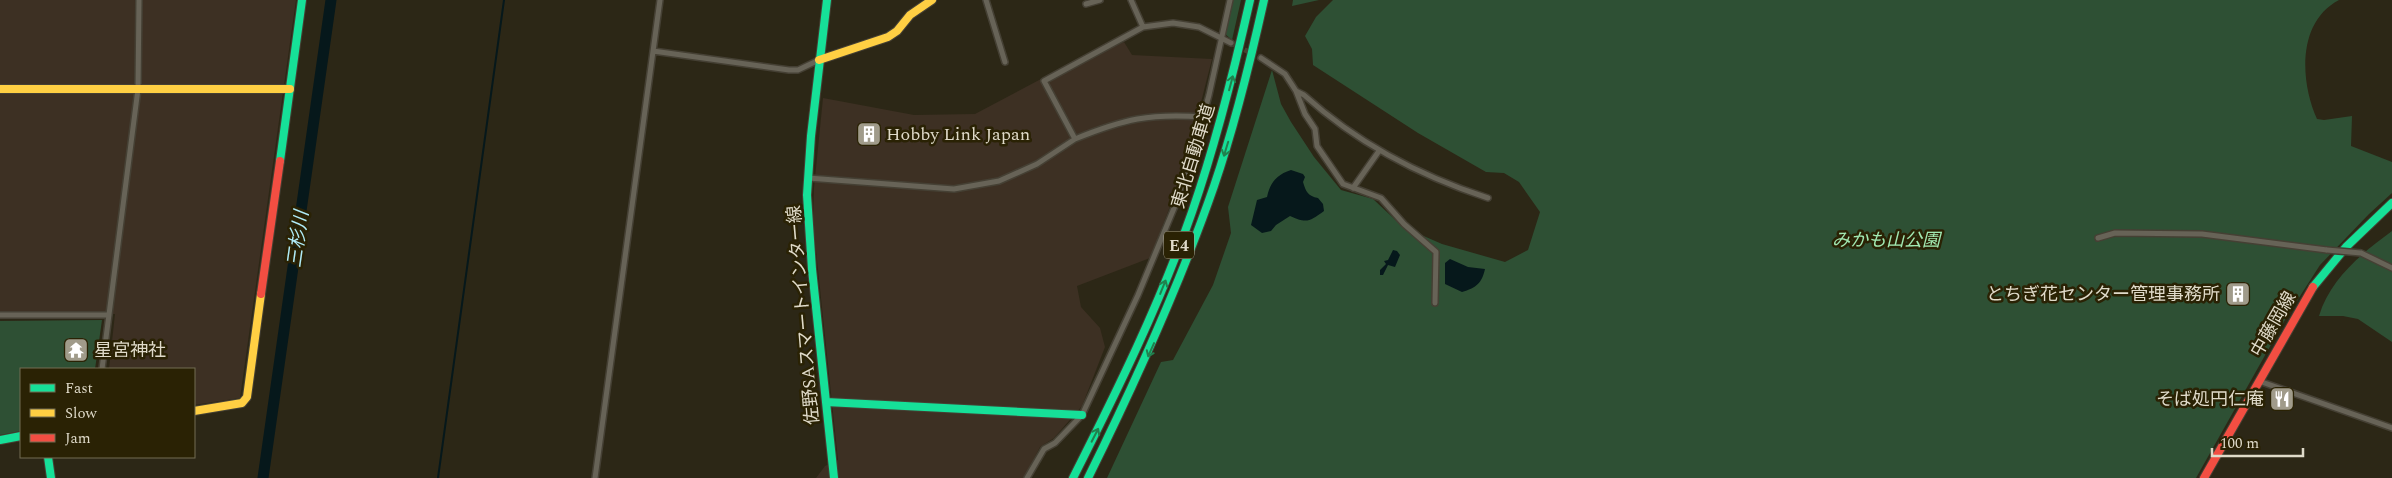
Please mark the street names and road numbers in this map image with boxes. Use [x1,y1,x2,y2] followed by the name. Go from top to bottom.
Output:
[1165,101,1222,212] street label: 東北自動車道
[780,204,827,426] street label: 佐野SAスマートインター線
[1164,232,1194,258] road number: E4
[2244,286,2303,362] street label: 中藤岡線

